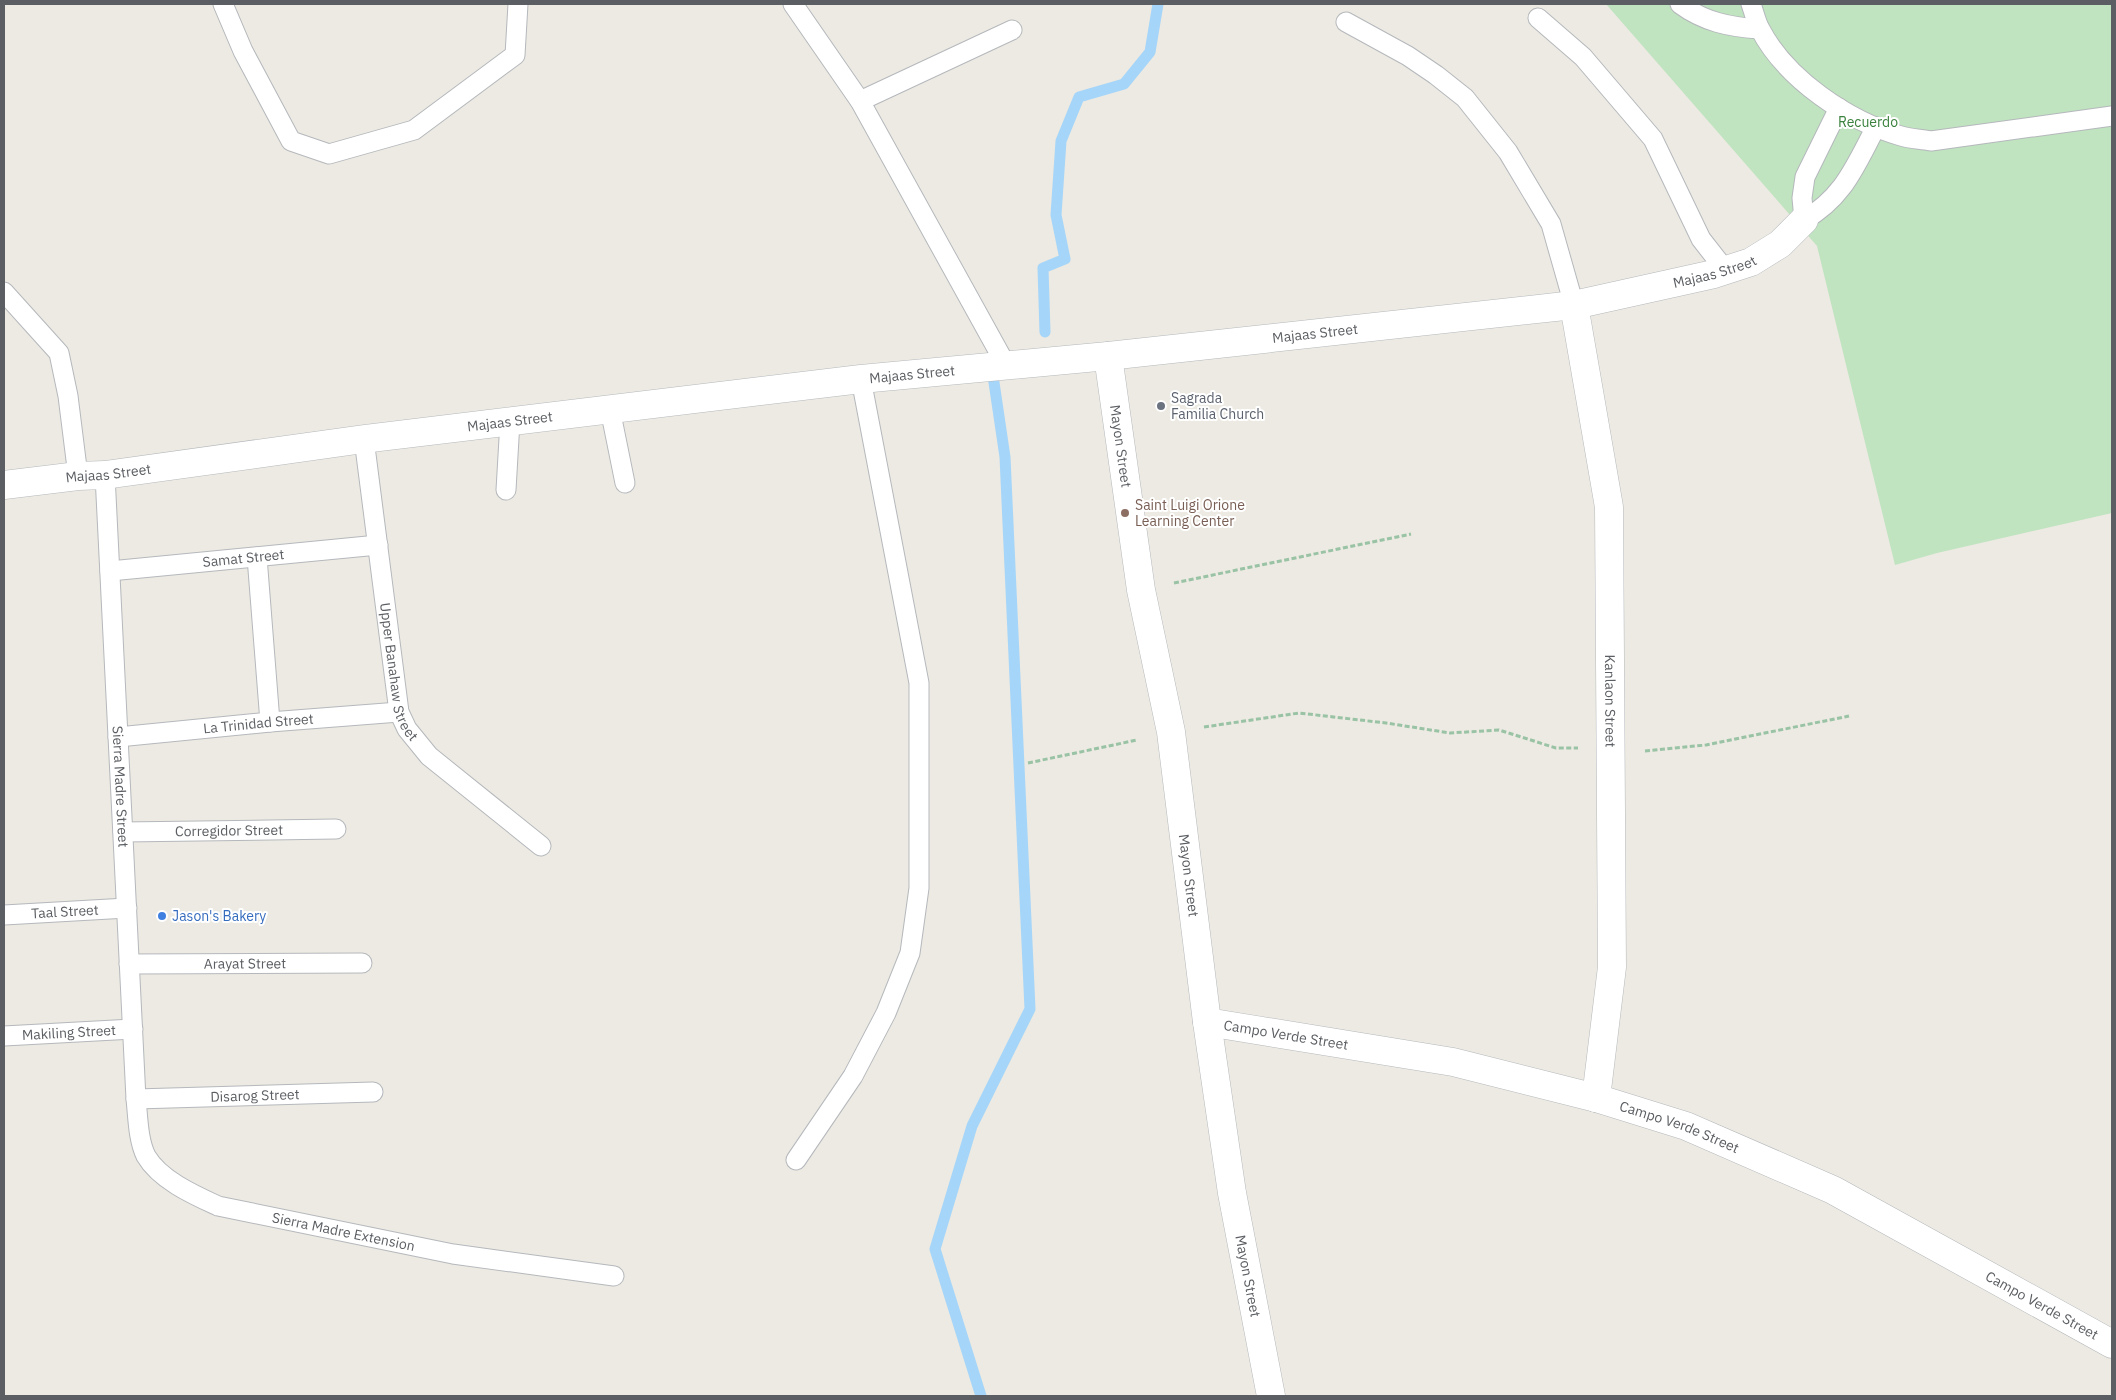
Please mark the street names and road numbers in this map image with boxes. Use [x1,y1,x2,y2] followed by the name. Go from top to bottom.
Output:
[1671,252,1760,292] street label: Majaas Street
[1271,320,1359,347] street label: Majaas Street
[869,361,956,387] street label: Majaas Street
[1106,404,1135,489] street label: Mayon Street
[466,407,554,435] street label: Majaas Street
[65,460,152,486] street label: Majaas Street
[202,545,285,571] street label: Samat Street
[376,602,422,745] street label: Upper Banahaw Street
[1601,654,1620,748] street label: Kanlaon Street
[202,710,314,738] street label: La Trinidad Street
[108,725,132,848] street label: Sierra Madre Street
[175,821,283,840] street label: Corregidor Street
[1175,833,1203,918] street label: Mayon Street
[31,901,99,922] street label: Taal Street
[204,954,286,973] street label: Arayat Street
[1222,1016,1350,1054] street label: Campo Verde Street
[21,1021,116,1044] street label: Makiling Street
[210,1085,300,1106] street label: Disarog Street
[1617,1097,1742,1157] street label: Campo Verde Street
[271,1208,417,1255] street label: Sierra Madre Extension
[1231,1233,1265,1319] street label: Mayon Street
[1982,1267,2102,1344] street label: Campo Verde Street

